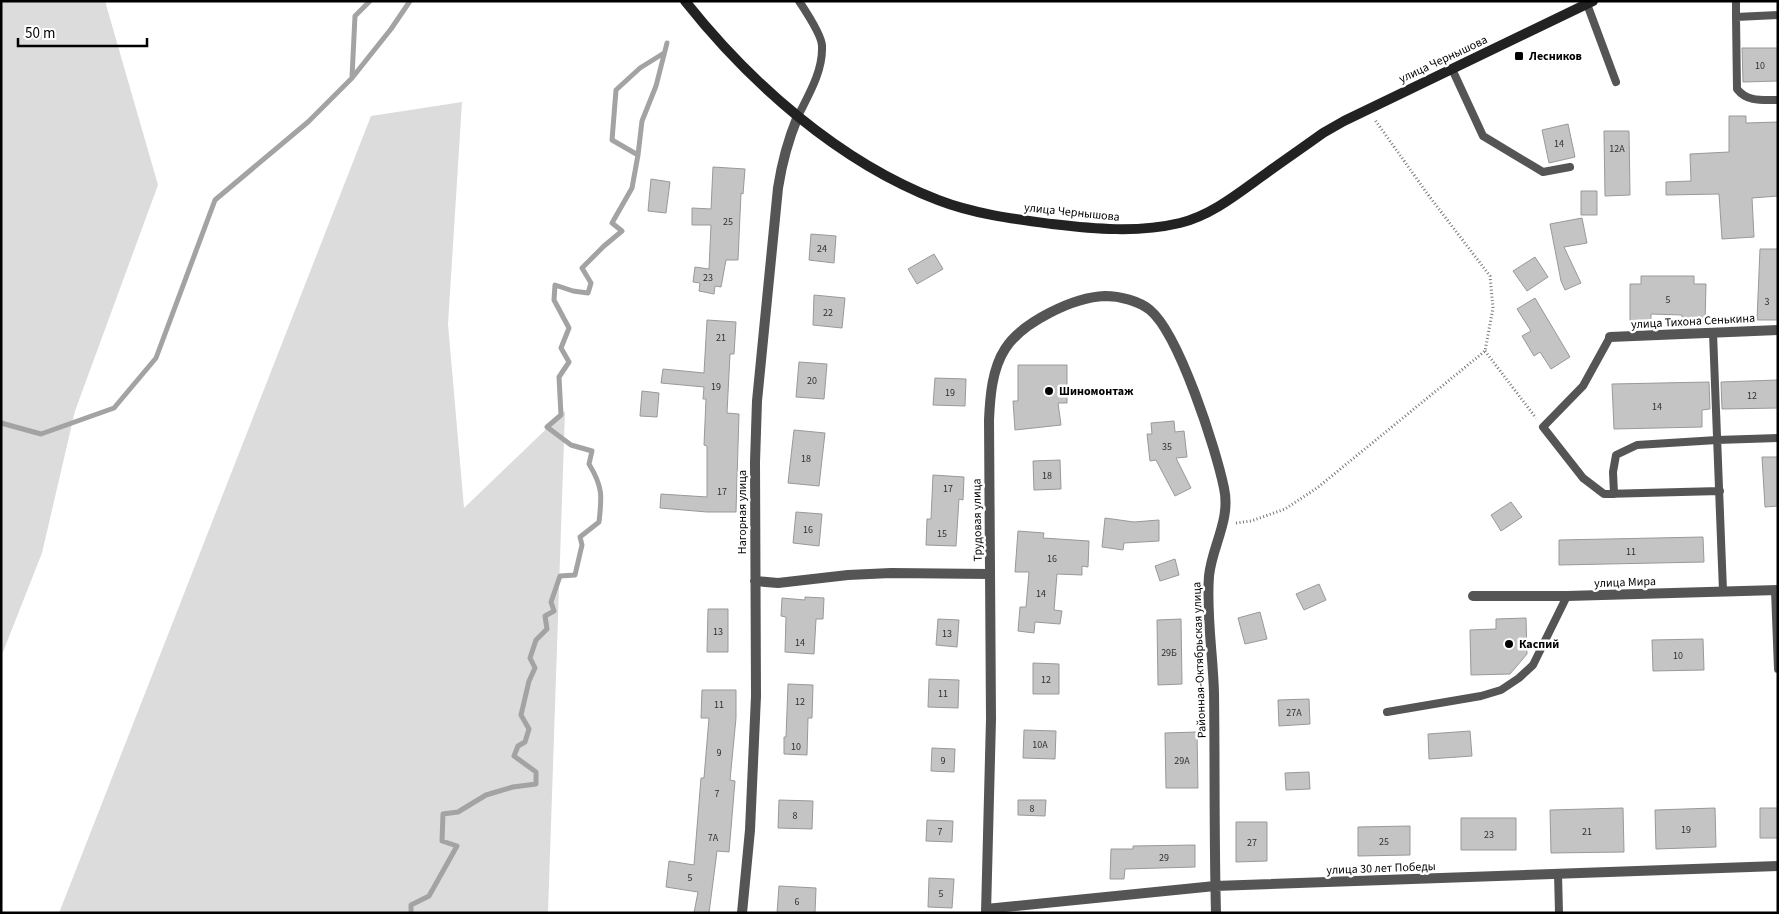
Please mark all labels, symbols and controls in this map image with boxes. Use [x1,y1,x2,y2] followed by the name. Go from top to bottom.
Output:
[18,15,146,47] scale bar
[25,23,55,44] text: 50 m
[1396,31,1490,87] street label: улица Чернышова
[1528,48,1582,65] place label: Лесников
[1513,50,1525,62] marker: Лесников
[1755,59,1765,73] house number: 10
[1554,137,1564,151] house number: 14
[1609,142,1625,156] house number: 12А
[1023,199,1121,226] street label: улица Чернышова
[723,215,733,229] house number: 25
[817,242,827,256] house number: 24
[703,271,713,285] house number: 23
[1666,293,1671,307] house number: 5
[1765,295,1770,309] house number: 3
[823,306,833,320] house number: 22
[1631,310,1756,333] street label: улица Тихона Сенькина
[716,331,726,345] house number: 21
[807,374,817,388] house number: 20
[711,380,721,394] house number: 19
[1059,383,1134,400] place label: Шиномонтаж
[1043,385,1055,397] marker: Шиномонтаж
[945,386,955,400] house number: 19
[1747,389,1757,403] house number: 12
[1652,400,1662,414] house number: 14
[1162,440,1172,454] house number: 35
[801,452,811,466] house number: 18
[1042,469,1052,483] house number: 18
[734,470,751,554] street label: Нагорная улица
[968,478,987,562] street label: Трудовая улица
[943,482,953,496] house number: 17
[717,485,727,499] house number: 17
[803,523,813,537] house number: 16
[937,527,947,541] house number: 15
[1626,545,1636,559] house number: 11
[1047,552,1057,566] house number: 16
[1594,573,1656,592] street label: улица Мира
[1188,581,1211,738] street label: Районная-Октябрьская улица
[1036,587,1046,601] house number: 14
[713,625,723,639] house number: 13
[942,627,952,641] house number: 13
[795,636,805,650] house number: 14
[1519,636,1559,653] place label: Каспий
[1503,638,1515,650] marker: Каспий
[1161,646,1177,660] house number: 29Б
[1673,649,1683,663] house number: 10
[1041,673,1051,687] house number: 12
[938,687,948,701] house number: 11
[795,695,805,709] house number: 12
[714,698,724,712] house number: 11
[1286,706,1302,720] house number: 27А
[1032,738,1048,752] house number: 10А
[791,740,801,754] house number: 10
[717,746,722,760] house number: 9
[941,754,946,768] house number: 9
[1174,754,1190,768] house number: 29А
[715,787,720,801] house number: 7
[1030,802,1035,816] house number: 8
[793,809,798,823] house number: 8
[1681,823,1691,837] house number: 19
[938,825,943,839] house number: 7
[1582,825,1592,839] house number: 21
[1484,828,1494,842] house number: 23
[708,831,719,845] house number: 7А
[1379,835,1389,849] house number: 25
[1247,836,1257,850] house number: 27
[1159,851,1169,865] house number: 29
[1326,858,1436,879] street label: улица 30 лет Победы
[688,871,693,885] house number: 5
[939,887,944,901] house number: 5
[795,895,800,909] house number: 6

